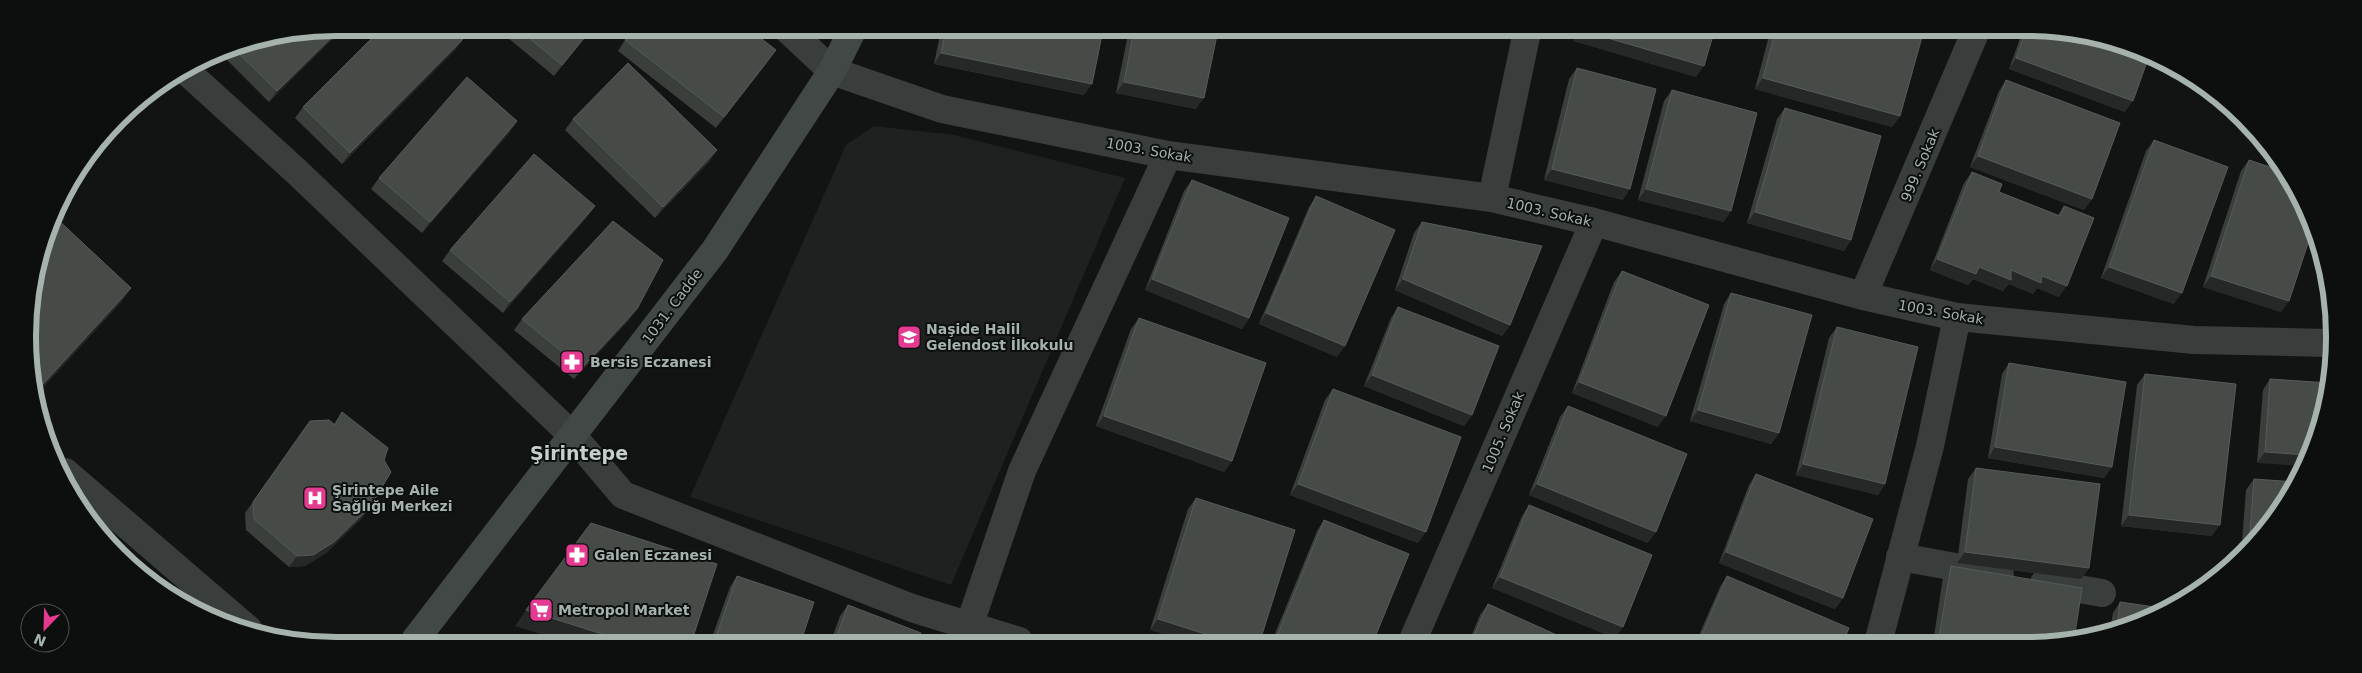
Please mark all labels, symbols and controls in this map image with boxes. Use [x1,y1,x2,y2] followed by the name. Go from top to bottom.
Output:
[1897,125,1943,204] street label: 999. Sokak
[1105,135,1194,166] street label: 1003. Sokak
[1505,194,1594,230] street label: 1003. Sokak
[639,266,705,346] street label: 1031. Cadde
[1897,297,1986,328] street label: 1003. Sokak
[926,321,1073,353] place label: Naşide Halil Gelendost İlkokulu
[896,324,922,350] school or university icon: Naşide Halil Gelendost İlkokulu
[559,349,585,375] pharmacy icon: Bersis Eczanesi
[590,354,711,370] place label: Bersis Eczanesi
[1479,388,1528,475] street label: 1005. Sokak
[530,442,628,464] district label: Şirintepe
[332,482,453,514] place label: Şirintepe Aile Sağlığı Merkezi
[302,485,328,511] hospital icon: Şirintepe Aile Sağlığı Merkezi
[564,542,590,568] pharmacy icon: Galen Eczanesi
[594,547,712,563] place label: Galen Eczanesi
[528,597,554,623] supermarket icon: Metropol Market
[558,602,690,618] place label: Metropol Market
[20,603,70,653] north arrow
[31,630,48,650] text: N

